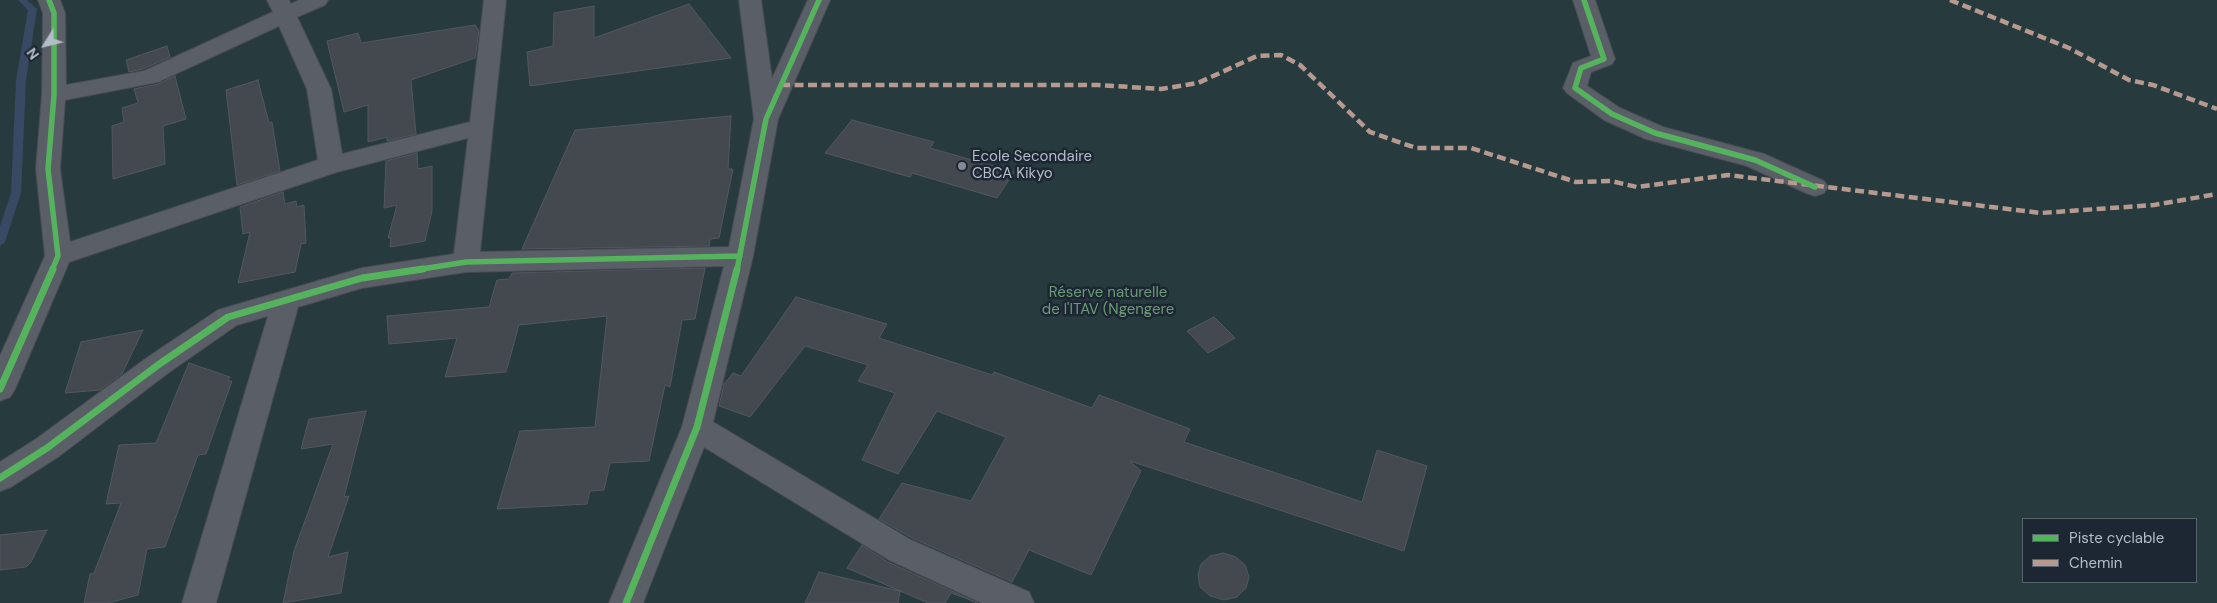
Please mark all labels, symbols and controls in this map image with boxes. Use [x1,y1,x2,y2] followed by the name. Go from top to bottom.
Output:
[20,20,70,70] north arrow
[23,44,43,63] text: N
[972,148,1092,183] place label: Ecole Secondaire CBCA Kikyo
[956,160,968,172] marker: Ecole Secondaire CBCA Kikyo
[1042,284,1174,319] park label: Réserve naturelle de l'ITAV (Ngengere
[2022,518,2197,583] legend
[2069,528,2164,548] text: Piste cyclable
[2069,553,2122,573] text: Chemin

